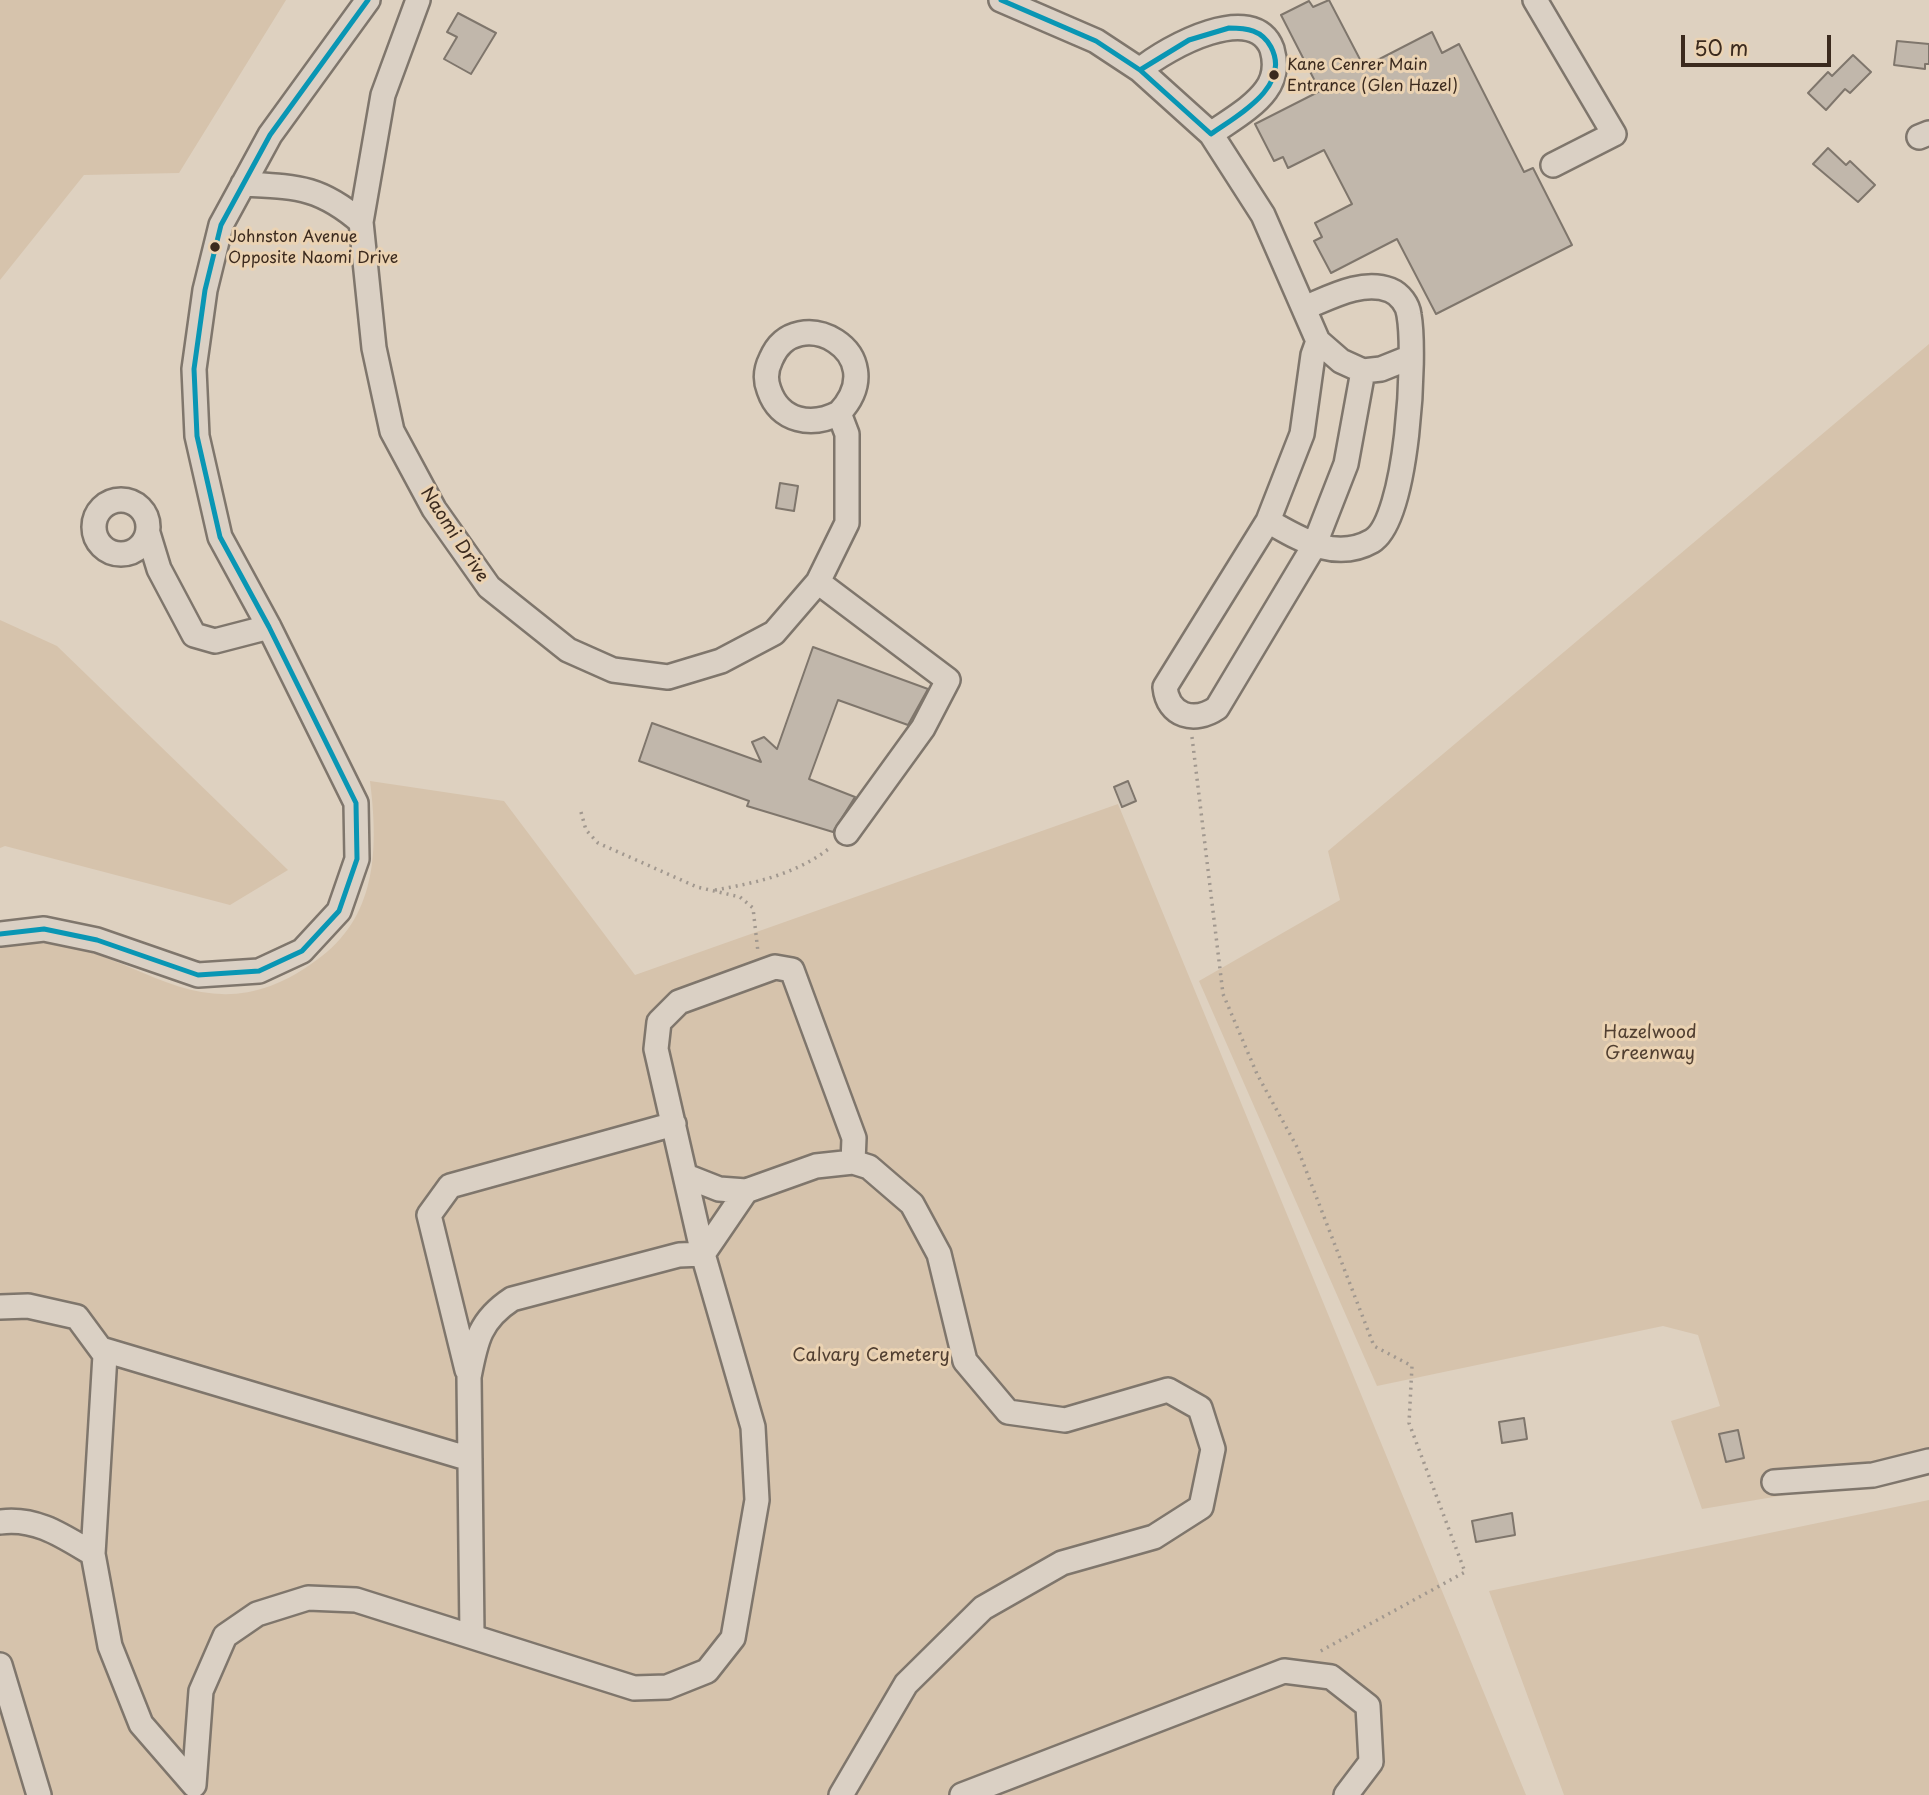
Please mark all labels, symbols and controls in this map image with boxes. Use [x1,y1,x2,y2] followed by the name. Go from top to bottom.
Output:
[1684,21,1834,65] scale bar
[1694,31,1748,63] text: 50 m
[1287,56,1458,94] place label: Kane Cenrer Main Entrance (Glen Hazel)
[1267,68,1281,82] marker: Kane Cenrer Main Entrance (Glen Hazel)
[228,228,398,266] place label: Johnston Avenue Opposite Naomi Drive
[208,240,222,254] marker: Johnston Avenue Opposite Naomi Drive
[415,484,493,586] street label: Naomi Drive
[1603,1022,1697,1064] park label: Hazelwood Greenway
[792,1345,950,1367] park label: Calvary Cemetery

